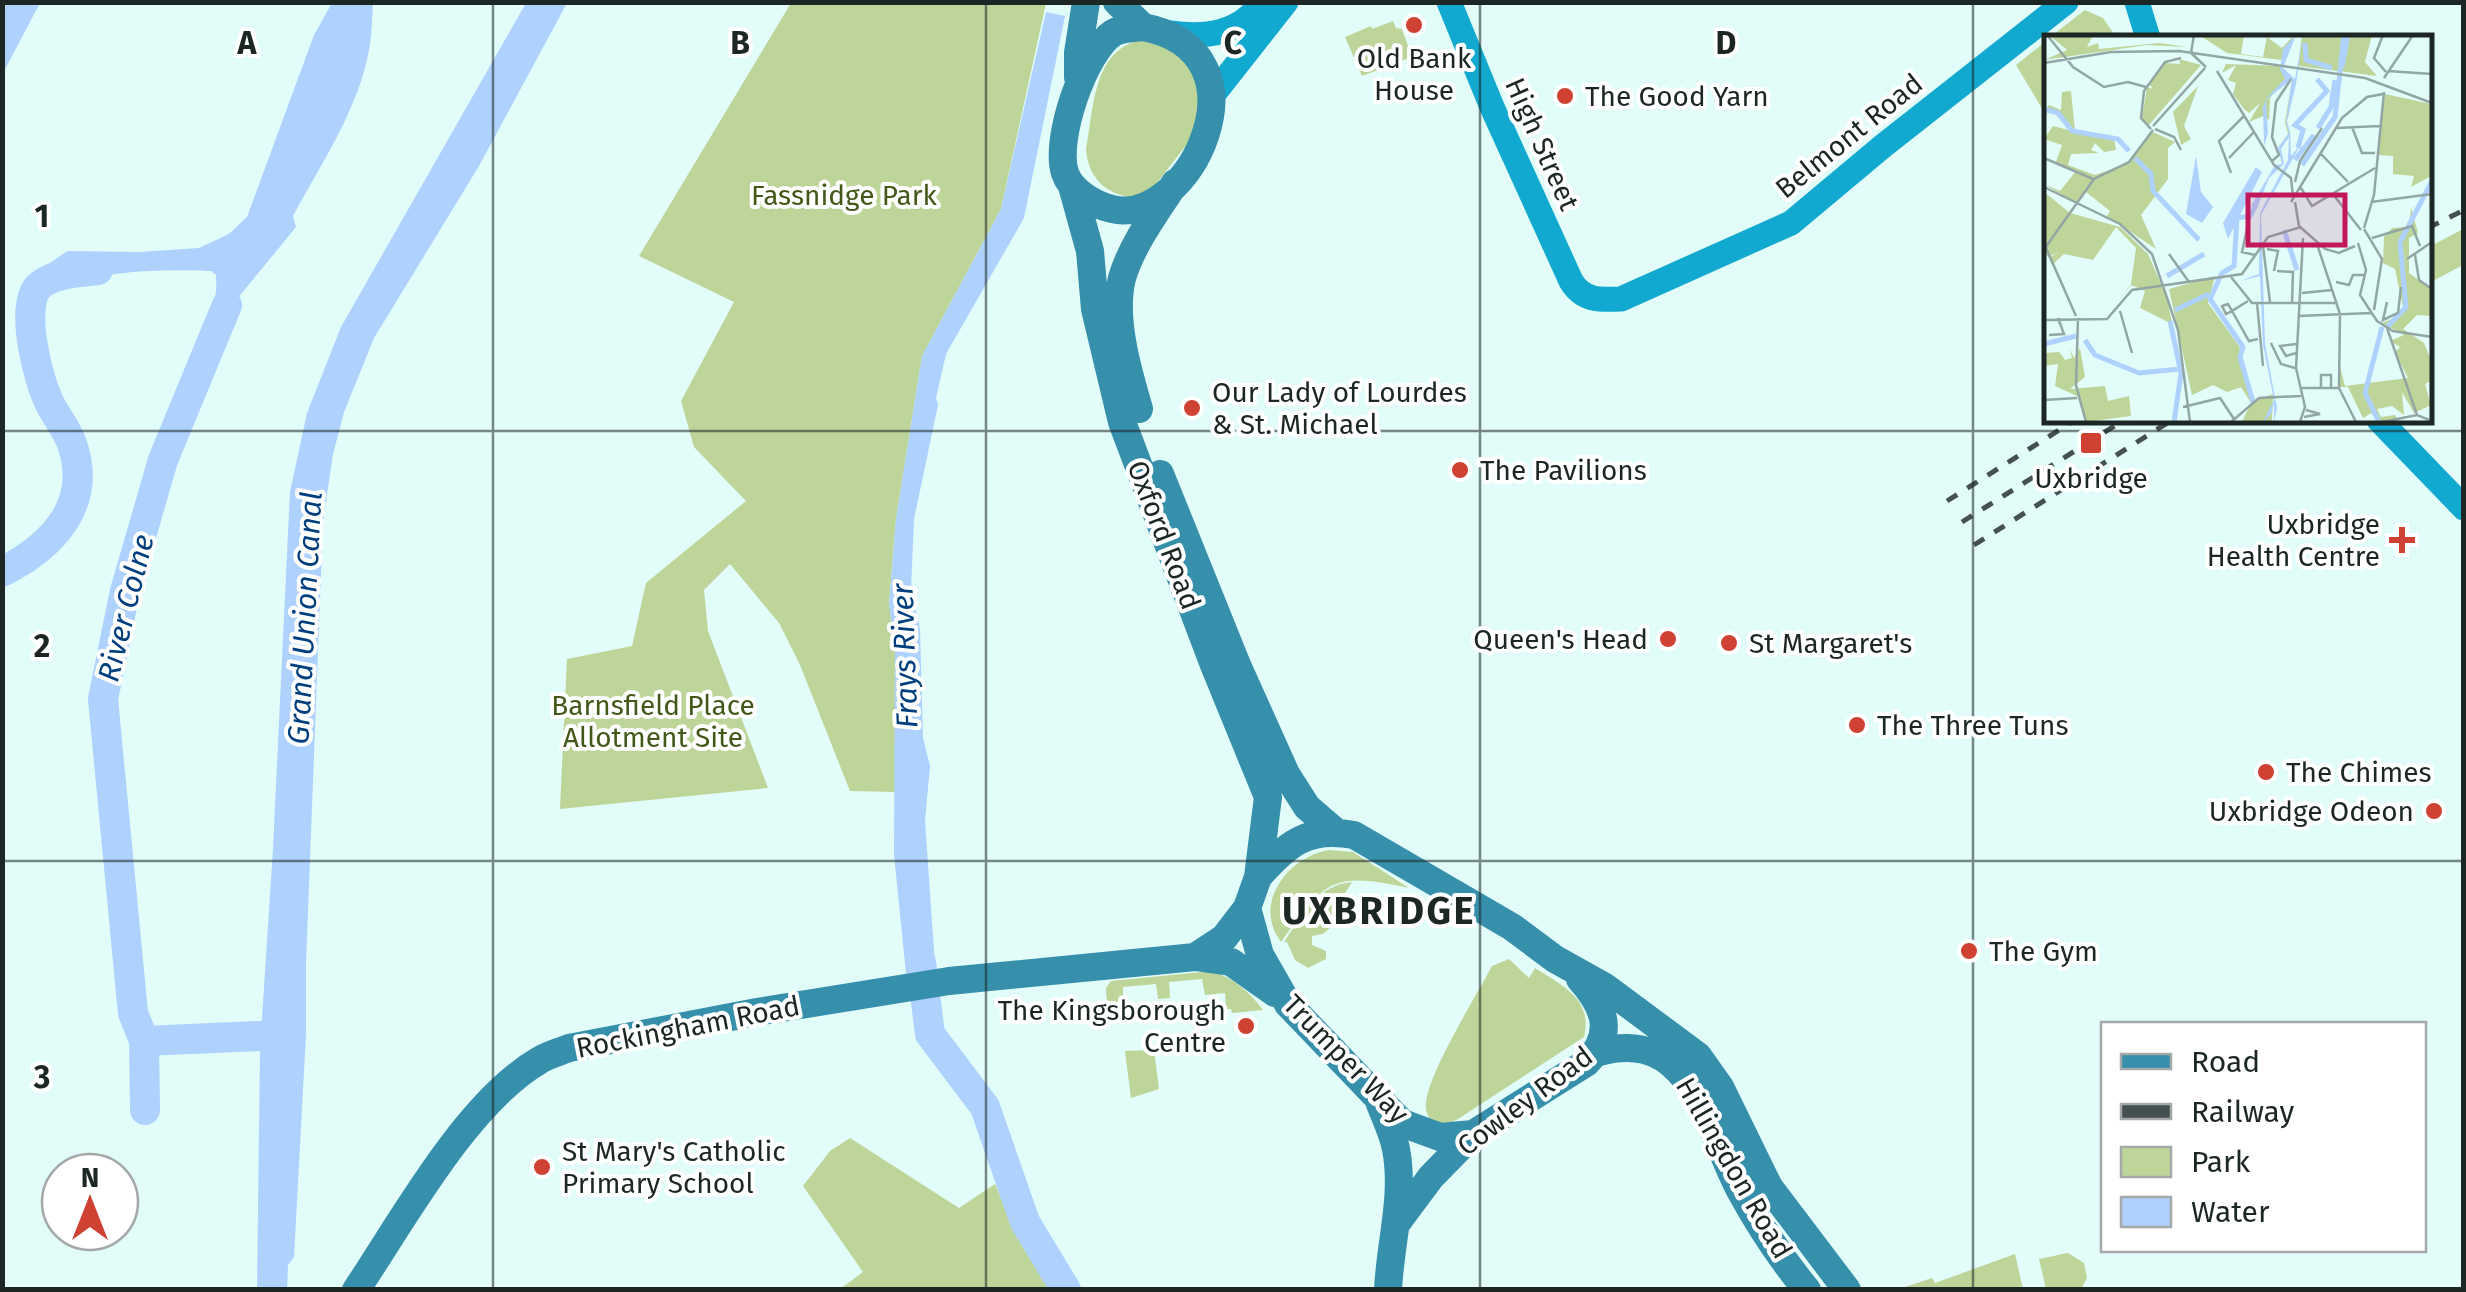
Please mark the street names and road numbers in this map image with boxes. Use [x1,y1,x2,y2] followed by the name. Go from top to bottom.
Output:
[1769,67,1929,205] street label: Belmont Road
[1498,73,1586,216] street label: High Street
[1120,456,1208,614] street label: Oxford Road
[1277,988,1416,1130] street label: Trumper Way
[573,989,803,1065] street label: Rockingham Road
[1451,1040,1599,1162] street label: Cowley Road
[1669,1072,1799,1264] street label: Hillingdon Road

